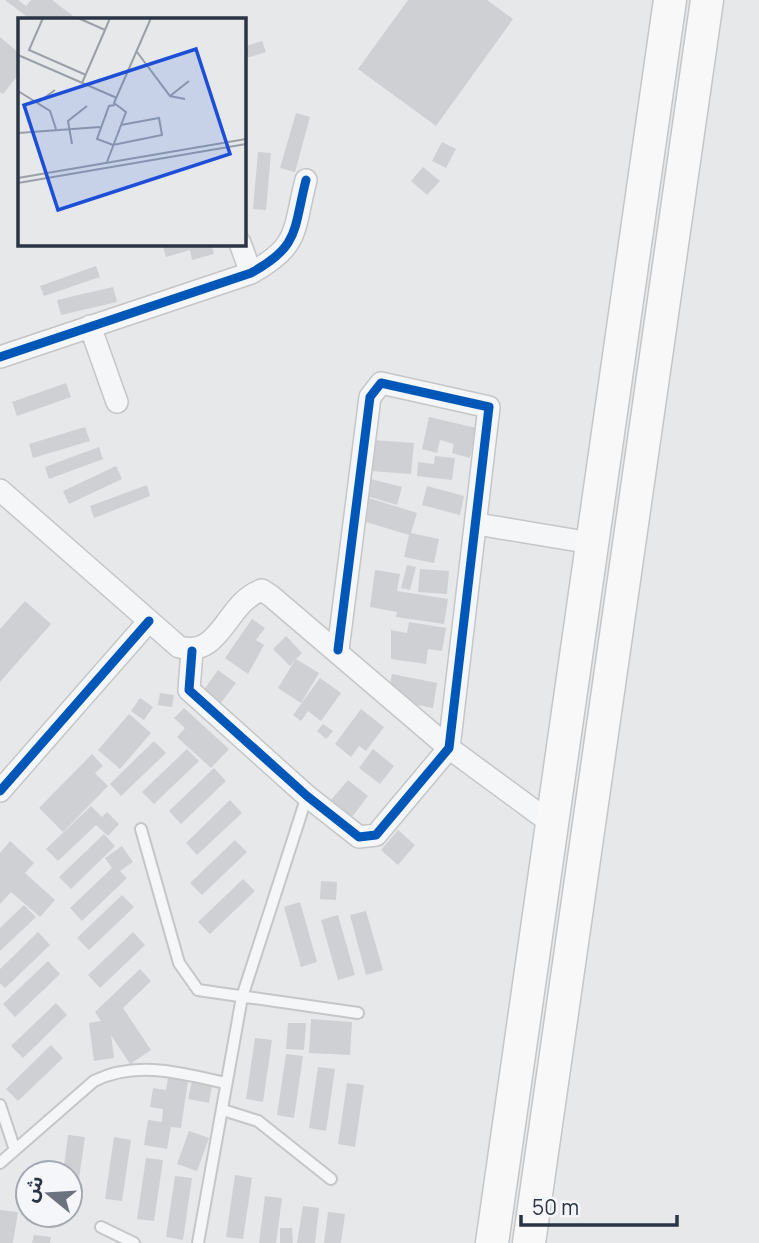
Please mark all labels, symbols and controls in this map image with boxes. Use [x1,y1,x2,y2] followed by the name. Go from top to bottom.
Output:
[18,18,245,245] inset map
[14,1159,84,1229] north arrow
[16,1172,49,1205] text: ش
[521,1184,677,1228] scale bar
[532,1193,579,1221] text: 50 m

